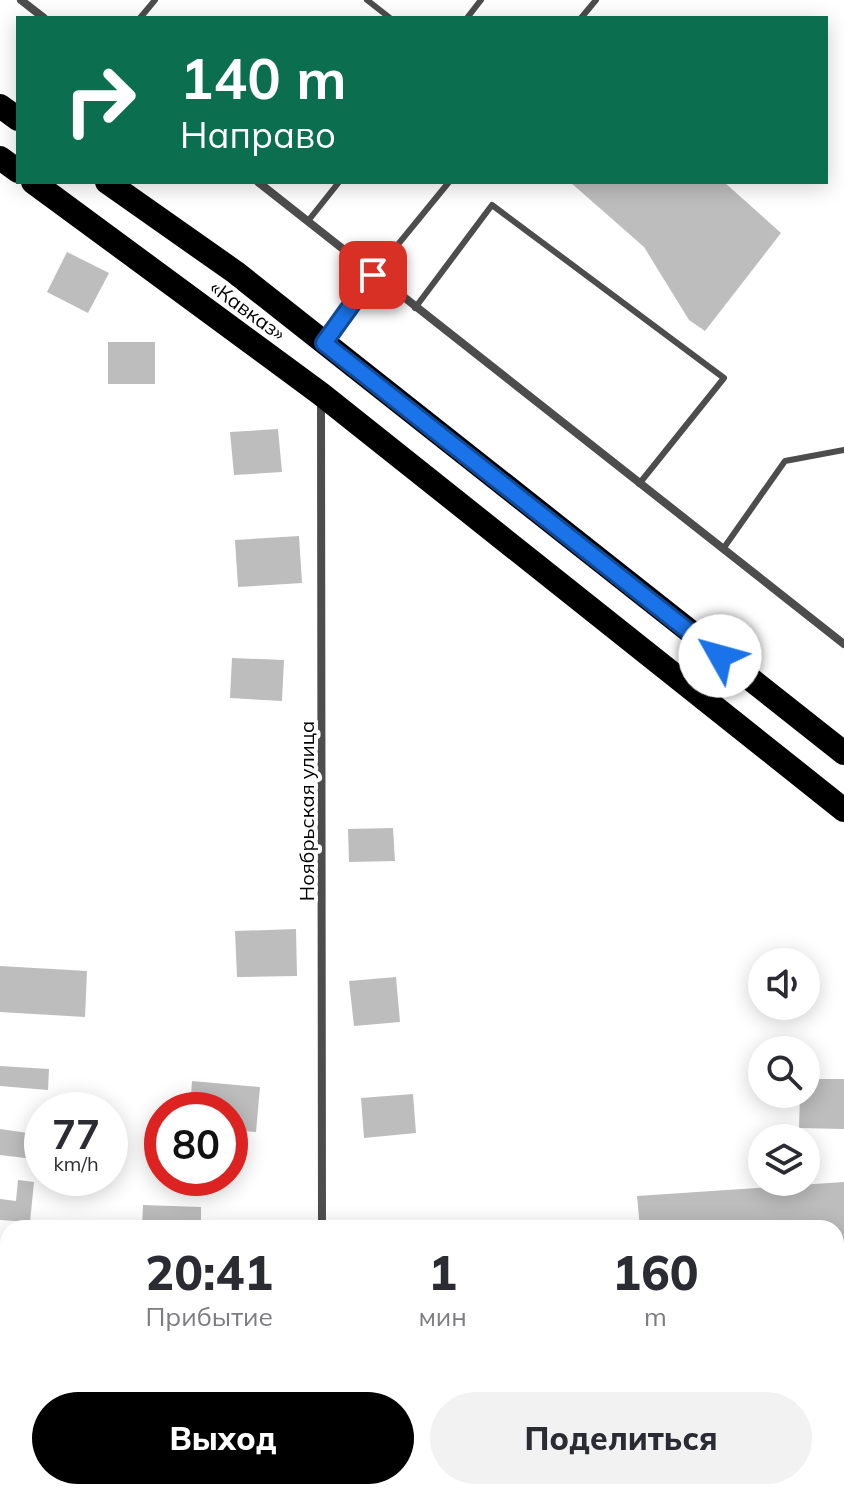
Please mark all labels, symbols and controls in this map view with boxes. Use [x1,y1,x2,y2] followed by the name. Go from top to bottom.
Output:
[180,43,347,113] text: 140 m
[48,48,152,152] icon: right
[180,112,336,157] text: Направо
[339,241,407,309] pin
[351,253,395,297] icon: arrive
[205,274,291,346] street label: «Кавказ»
[678,614,762,698] position arrow
[294,721,319,901] street label: Ноябрьская улица
[748,948,820,1196] map controls
[748,948,820,1020] button: sound
[748,1036,820,1108] button: search
[144,1092,248,1196] speed limit sign: 80
[52,1109,100,1159] text: 77
[748,1124,820,1196] button: layers
[53,1151,99,1176] text: km/h
[145,1242,273,1302] text: 20:41
[428,1242,457,1302] text: 1
[612,1242,699,1302] text: 160
[145,1300,273,1333] text: Прибытие
[418,1300,467,1333] text: мин
[644,1300,667,1333] text: m
[32,1392,414,1484] button: Выход
[430,1392,812,1484] button: Поделиться

